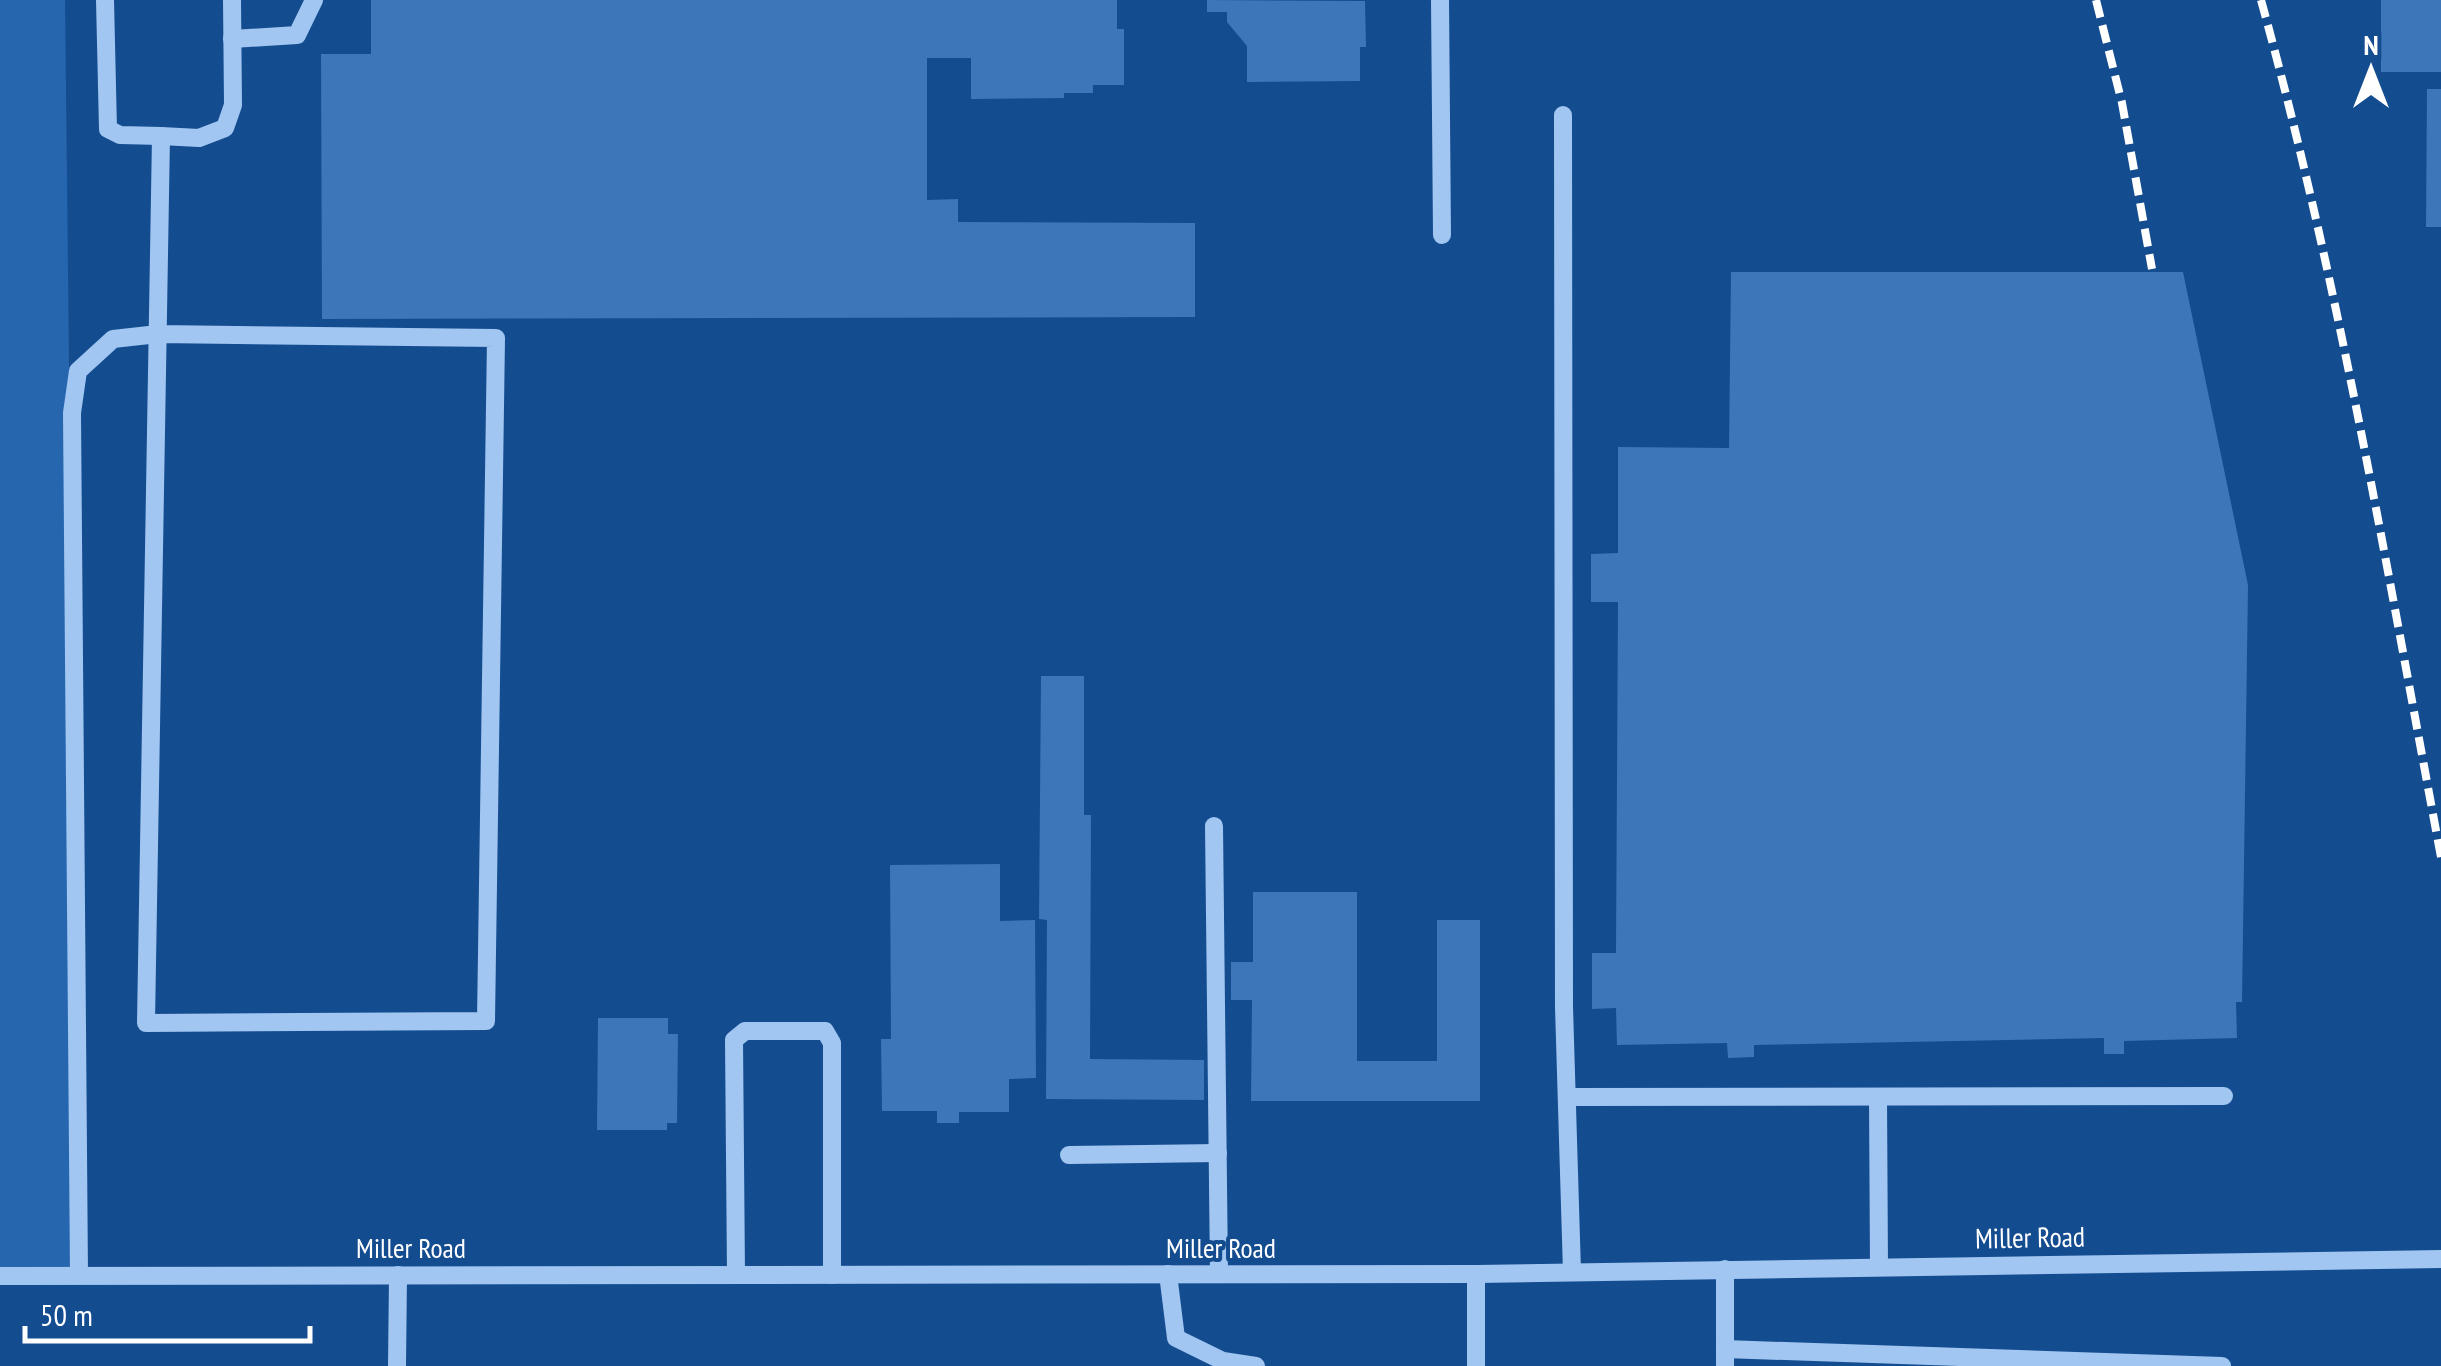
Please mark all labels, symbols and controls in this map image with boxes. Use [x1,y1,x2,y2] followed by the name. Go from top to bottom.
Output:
[2321,20,2421,120] north arrow
[2363,26,2379,63] text: N
[1975,1218,2085,1256] street label: Miller Road
[356,1229,466,1266] street label: Miller Road
[1166,1229,1276,1266] street label: Miller Road
[25,1281,310,1343] scale bar
[40,1295,93,1334] text: 50 m

